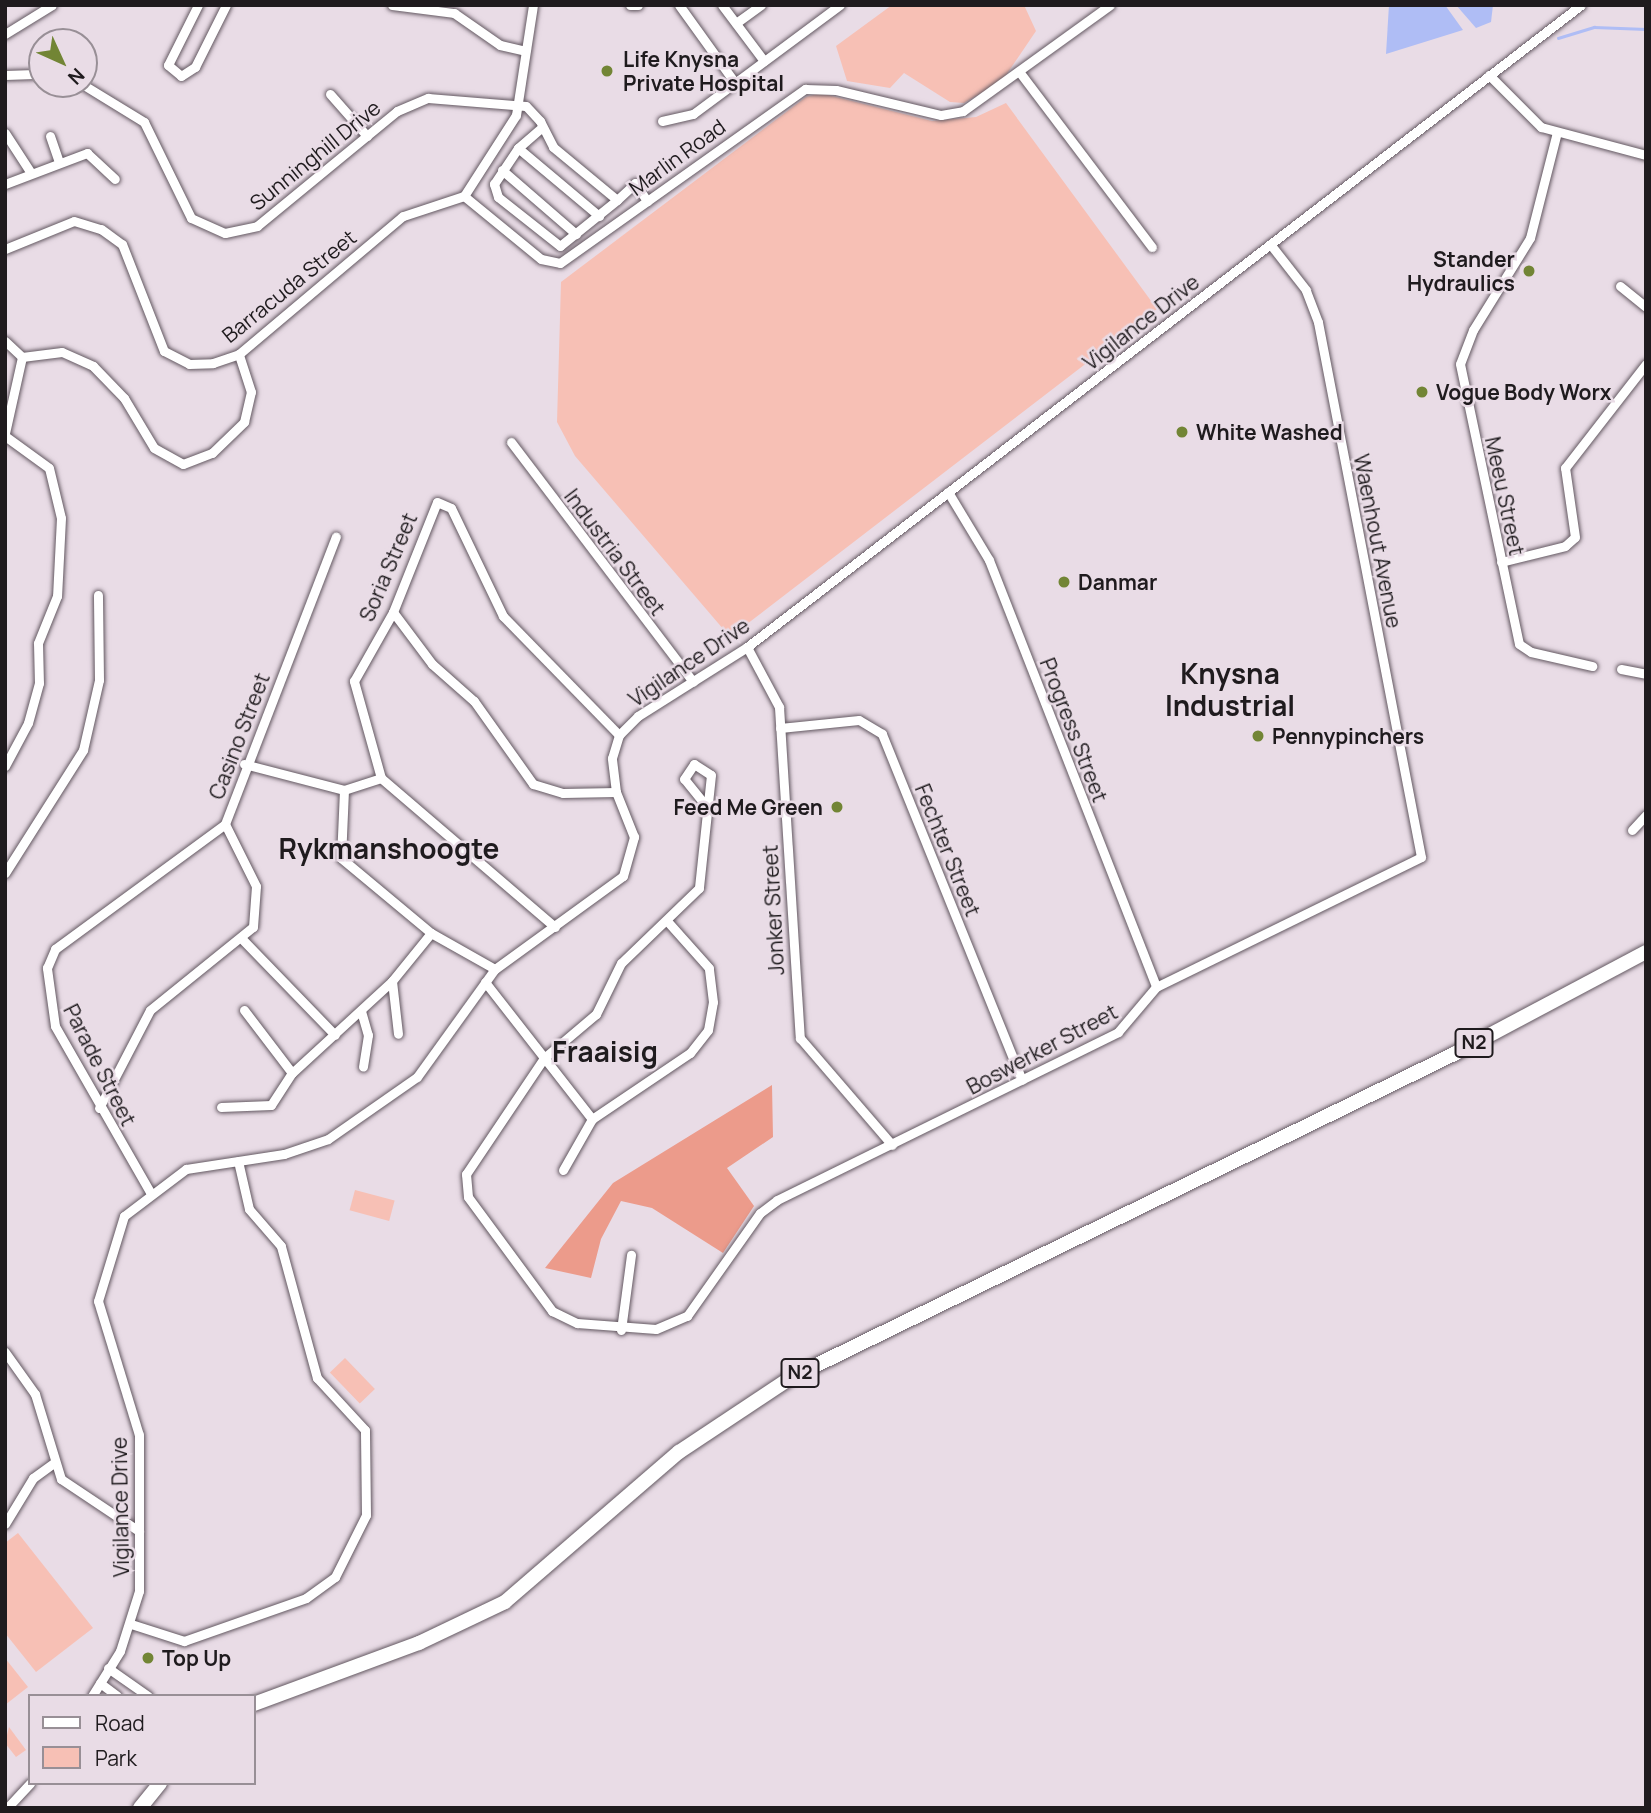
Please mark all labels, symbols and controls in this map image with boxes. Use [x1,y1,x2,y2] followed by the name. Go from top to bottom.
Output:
[28,28,98,98] north arrow
[623,46,784,96] place label: Life Knysna Private Hospital
[597,61,617,81] marker: Life Knysna Private Hospital
[62,62,90,90] text: N
[245,95,385,215] street label: Sunninghill Drive
[624,114,730,200] street label: Marlin Road
[217,224,361,348] street label: Barracuda Street
[1407,246,1515,296] place label: Stander Hydraulics
[1521,263,1537,279] marker: Stander Hydraulics
[1078,269,1204,375] street label: Vigilance Drive
[1436,379,1611,405] place label: Vogue Body Worx
[1414,384,1430,400] marker: Vogue Body Worx
[1196,419,1343,445] place label: White Washed
[1174,424,1190,440] marker: White Washed
[1480,434,1530,558] street label: Meeu Street
[1349,452,1407,630] street label: Waenhout Avenue
[559,484,671,620] street label: Industria Street
[354,509,422,625] street label: Soria Street
[1078,569,1157,595] place label: Danmar
[1056,574,1072,590] marker: Danmar
[624,612,754,712] street label: Vigilance Drive
[1035,654,1113,806] street label: Progress Street
[1165,656,1295,722] district label: Knysna Industrial
[203,669,275,803] street label: Casino Street
[1272,723,1424,749] place label: Pennypinchers
[1250,728,1266,744] marker: Pennypinchers
[910,780,986,920] street label: Fechter Street
[673,794,823,820] place label: Feed Me Green
[829,799,845,815] marker: Feed Me Green
[279,831,499,865] district label: Rykmanshoogte
[757,844,789,976] street label: Jonker Street
[962,999,1122,1099] street label: Boswerker Street
[59,1000,141,1130] street label: Parade Street
[1453,1028,1495,1058] road number: N2
[552,1034,658,1068] district label: Fraaisig
[779,1358,821,1388] road number: N2
[106,1437,134,1577] street label: Vigilance Drive
[162,1645,231,1671] place label: Top Up
[140,1650,156,1666] marker: Top Up
[28,1694,256,1785] legend
[95,1709,145,1737] text: Road
[95,1744,137,1772] text: Park

